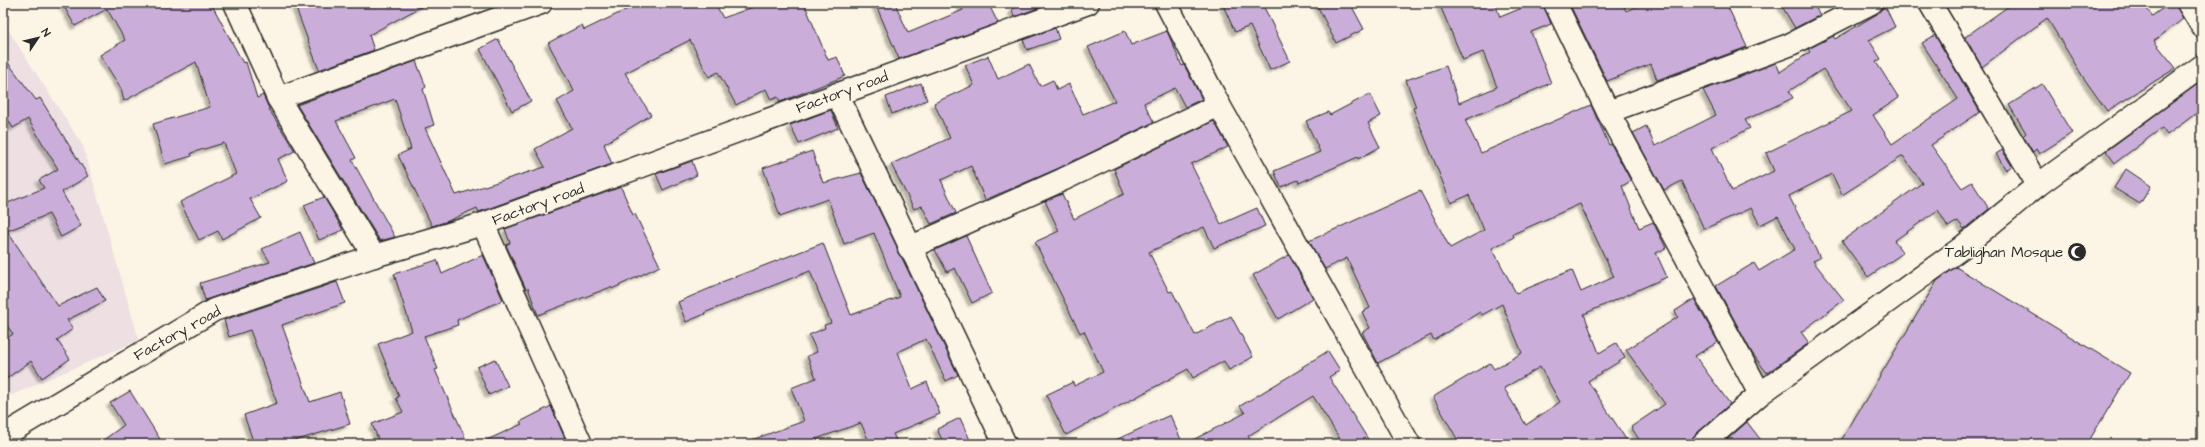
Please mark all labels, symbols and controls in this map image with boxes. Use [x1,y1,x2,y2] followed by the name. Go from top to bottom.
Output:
[18,18,58,58] north arrow
[38,25,54,40] text: N
[793,66,892,120] street label: Factory road
[489,178,588,232] street label: Factory road
[2066,241,2088,263] mosque icon: Tablighan Mosque
[1945,242,2063,264] place label: Tablighan Mosque
[130,301,225,367] street label: Factory road

